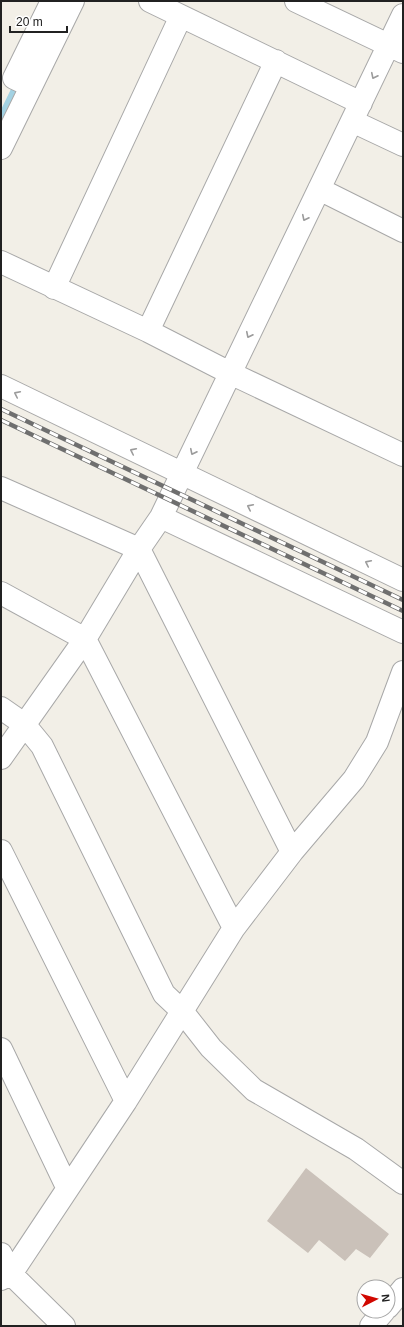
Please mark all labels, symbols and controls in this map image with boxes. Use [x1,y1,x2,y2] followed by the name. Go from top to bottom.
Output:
[10,8,67,34] scale bar
[16,15,43,29] text: 20 m
[371,71,379,79] one-way arrow
[302,214,310,221] one-way arrow
[246,331,254,338] one-way arrow
[13,391,21,399] one-way arrow
[130,448,138,456] one-way arrow
[190,448,198,456] one-way arrow
[247,504,255,512] one-way arrow
[364,560,372,568] one-way arrow
[356,1279,396,1319] north arrow
[380,1293,392,1303] text: N

